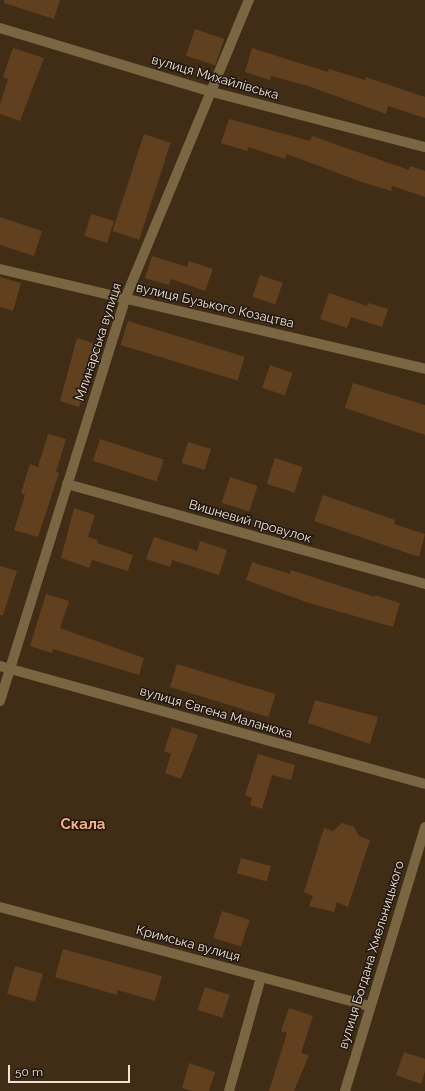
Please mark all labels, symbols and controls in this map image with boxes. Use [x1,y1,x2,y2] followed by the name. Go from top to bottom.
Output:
[150,52,280,104] street label: вулиця Михайлівська
[135,280,295,332] street label: вулиця Бузького Козацтва
[73,281,125,403] street label: Млинарська вулиця
[187,497,313,547] street label: Вишневий провулок
[138,684,294,742] street label: вулиця Євгена Маланюка
[61,816,105,834] district label: Скала
[336,859,408,1051] street label: вулиця Богдана Хмельницького
[134,923,242,965] street label: Кримська вулиця
[10,1057,132,1083] scale bar
[15,1065,43,1079] text: 50 m

